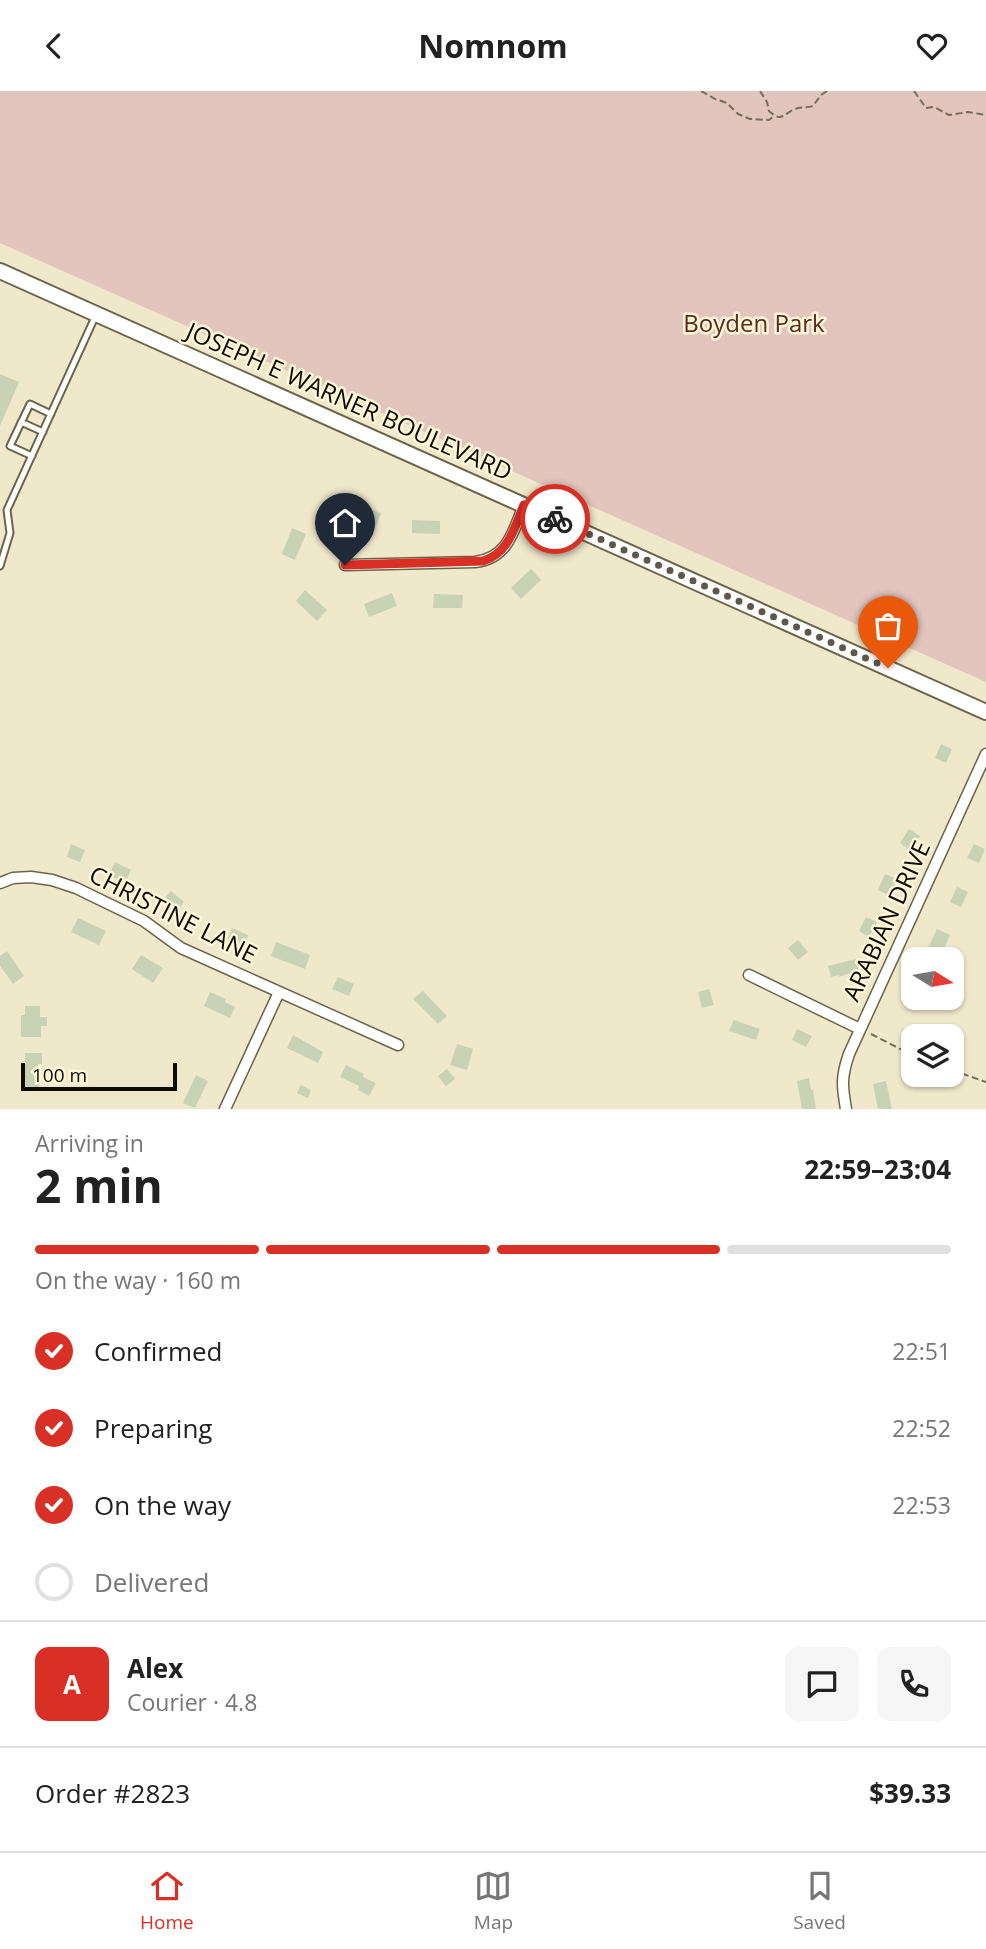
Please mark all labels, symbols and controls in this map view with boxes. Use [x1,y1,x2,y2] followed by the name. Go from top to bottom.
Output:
[418,24,568,67] text: Nomnom
[35,27,73,65] icon: back
[913,27,951,65] icon: heart
[683,306,825,339] park label: Boyden Park
[180,313,518,488] street label: JOSEPH E WARNER BOULEVARD
[520,484,590,554] courier
[315,493,375,565] pin
[536,500,574,538] icon: bike
[326,504,364,542] icon: home
[858,596,918,668] pin
[869,607,907,645] icon: bag
[834,835,937,1006] street label: ARABIAN DRIVE
[84,857,263,970] street label: CHRISTINE LANE
[901,947,964,1010] north arrow
[901,947,964,1087] map controls
[901,1024,964,1087] button: layers
[21,1060,177,1092] scale bar
[32,1062,87,1088] text: 100 m
[35,1127,144,1159] text: Arriving in
[804,1151,951,1187] text: 22:59–23:04
[35,1154,163,1216] text: 2 min
[35,1264,241,1296] text: On the way · 160 m
[35,1332,73,1370] icon: check
[94,1333,222,1369] text: Confirmed
[892,1335,951,1367] text: 22:51
[35,1409,73,1447] icon: check
[94,1410,212,1446] text: Preparing
[892,1412,951,1444] text: 22:52
[35,1486,73,1524] icon: check
[94,1487,231,1523] text: On the way
[892,1489,951,1521] text: 22:53
[94,1564,209,1600] text: Delivered
[785,1647,859,1721] button: chat
[877,1647,951,1721] button: phone
[127,1650,183,1686] text: Alex
[63,1666,81,1702] text: A
[127,1686,257,1718] text: Courier · 4.8
[35,1775,190,1811] text: Order #2823
[869,1775,951,1811] text: $39.33
[140,1867,194,1935] tab: Home
[474,1867,513,1935] tab: Map
[793,1867,846,1935] tab: Saved

